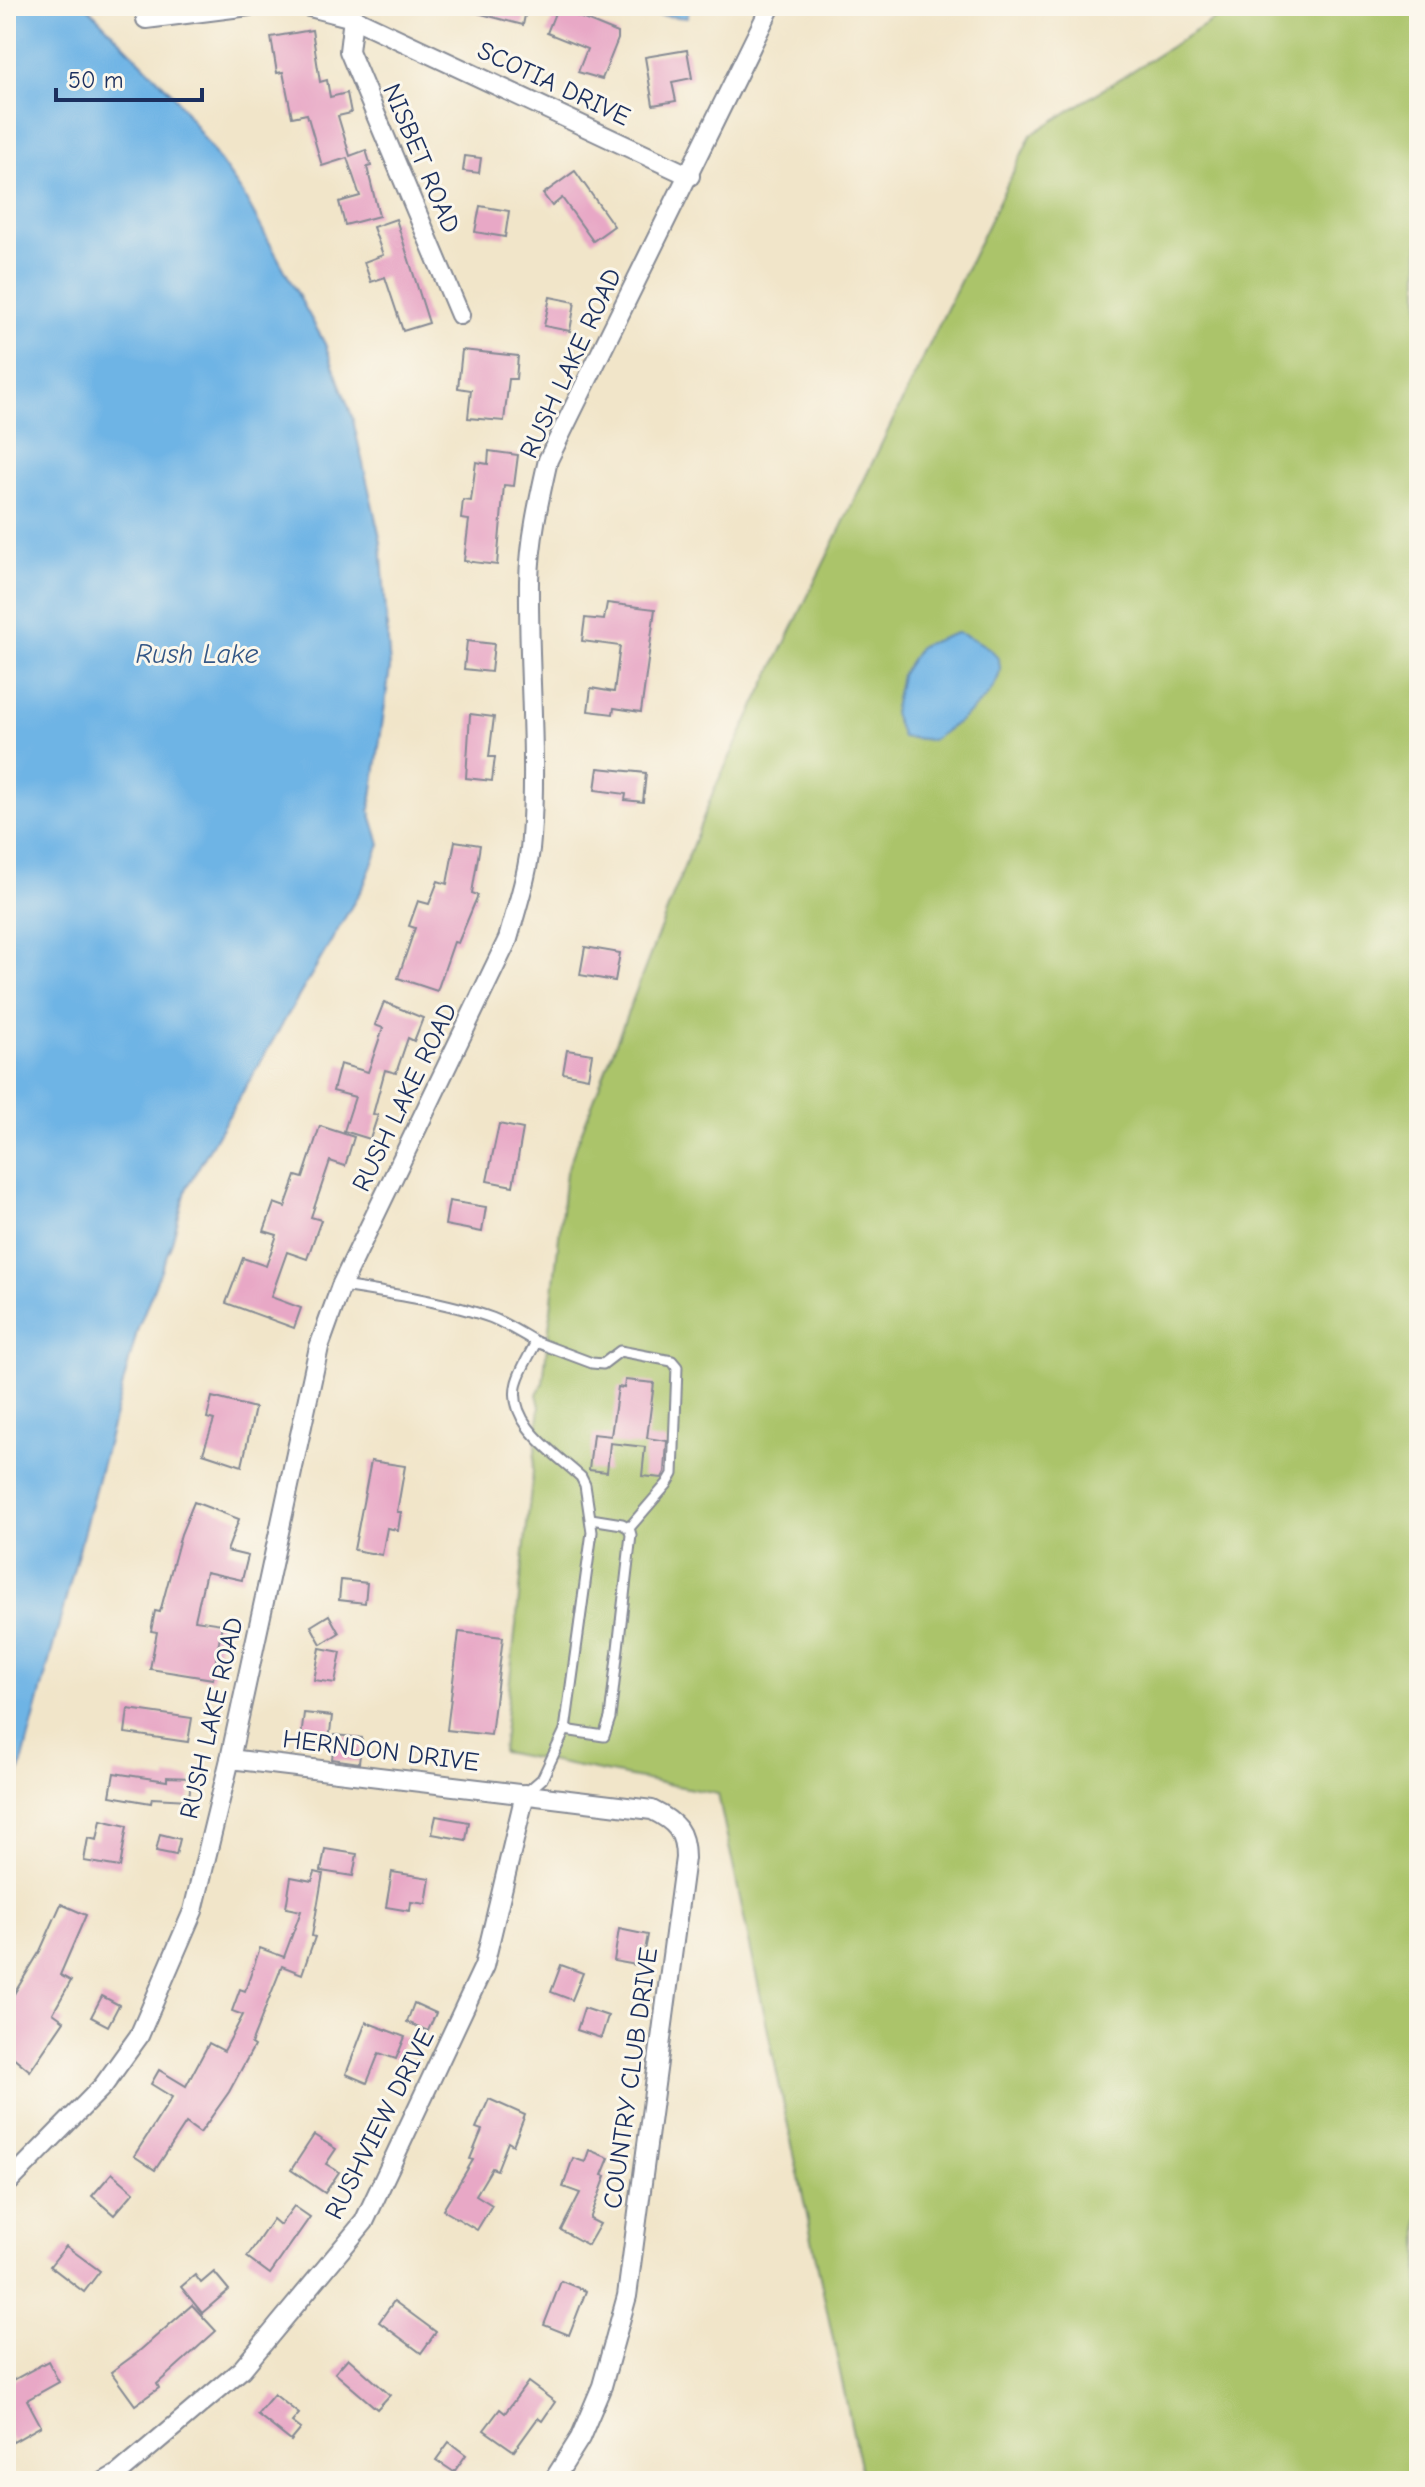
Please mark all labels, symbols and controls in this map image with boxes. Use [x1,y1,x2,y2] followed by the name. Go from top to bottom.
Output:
[472,35,635,132] street label: SCOTIA DRIVE
[56,52,202,102] scale bar
[68,66,124,94] text: 50 m
[376,79,466,238] street label: NISBET ROAD
[514,264,628,463] street label: RUSH LAKE ROAD
[135,638,259,670] water label: Rush Lake
[346,998,464,1197] street label: RUSH LAKE ROAD
[174,1614,250,1822] street label: RUSH LAKE ROAD
[281,1724,481,1778] street label: HERNDON DRIVE
[598,1946,664,2211] street label: COUNTRY CLUB DRIVE
[319,2024,441,2225] street label: RUSHVIEW DRIVE

